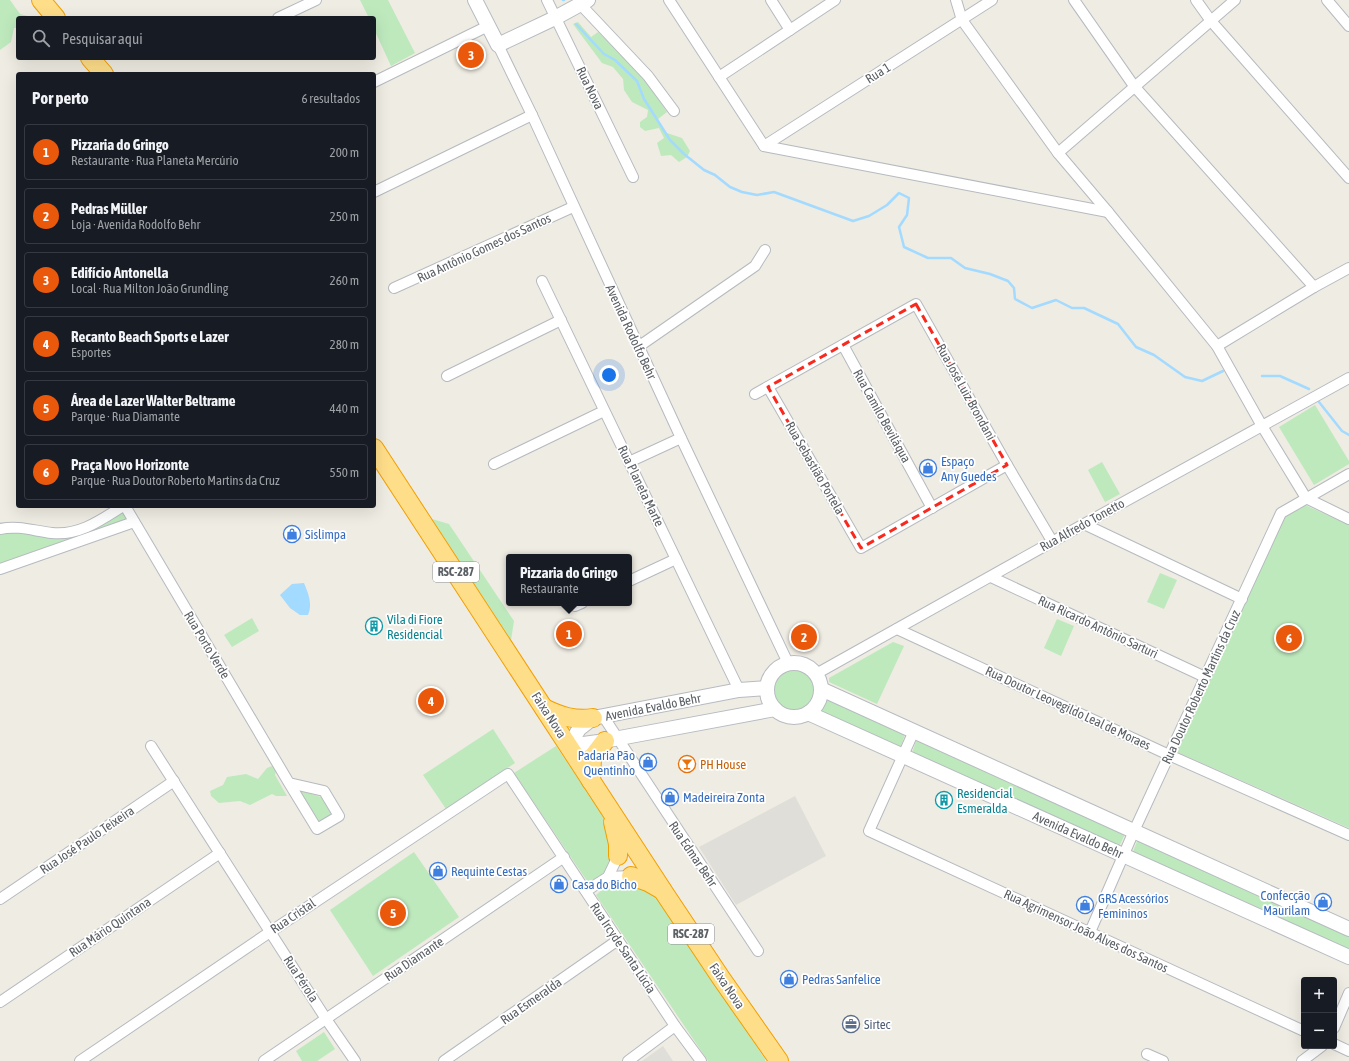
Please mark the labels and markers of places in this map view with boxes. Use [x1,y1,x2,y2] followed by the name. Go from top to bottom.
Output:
[458,40,484,70] pin: 3
[941,454,997,484] place label: Espaço Any Guedes
[918,458,938,478] shop icon: Espaço Any Guedes
[282,524,302,544] shop icon: Sislimpa
[305,527,346,542] place label: Sislimpa
[387,612,443,642] place label: Vila di Fiore Residencial
[364,616,384,636] building icon: Vila di Fiore Residencial
[556,619,582,649] pin: 1
[791,622,817,652] pin: 2
[1276,623,1302,653] pin: 6
[418,686,444,716] pin: 4
[578,748,635,778] place label: Padaria Pão Quentinho
[638,752,658,772] shop icon: Padaria Pão Quentinho
[677,754,697,774] bar icon: PH House
[700,757,746,772] place label: PH House
[957,786,1013,816] place label: Residencial Esmeralda
[660,787,680,807] shop icon: Madeireira Zonta
[683,790,765,805] place label: Madeireira Zonta
[934,790,954,810] building icon: Residencial Esmeralda
[428,861,448,881] shop icon: Requinte Cestas
[451,864,528,879] place label: Requinte Cestas
[549,874,569,894] shop icon: Casa do Bicho
[572,877,637,892] place label: Casa do Bicho
[1261,888,1310,918] place label: Confecção Maurilam
[1098,891,1169,921] place label: GRS Acessórios Femininos
[1313,892,1333,912] shop icon: Confecção Maurilam
[1075,895,1095,915] shop icon: GRS Acessórios Femininos
[380,898,406,928] pin: 5
[779,969,799,989] shop icon: Pedras Sanfelice
[802,972,881,987] place label: Pedras Sanfelice
[841,1014,861,1034] office icon: Sirtec
[864,1017,891,1032] place label: Sirtec

